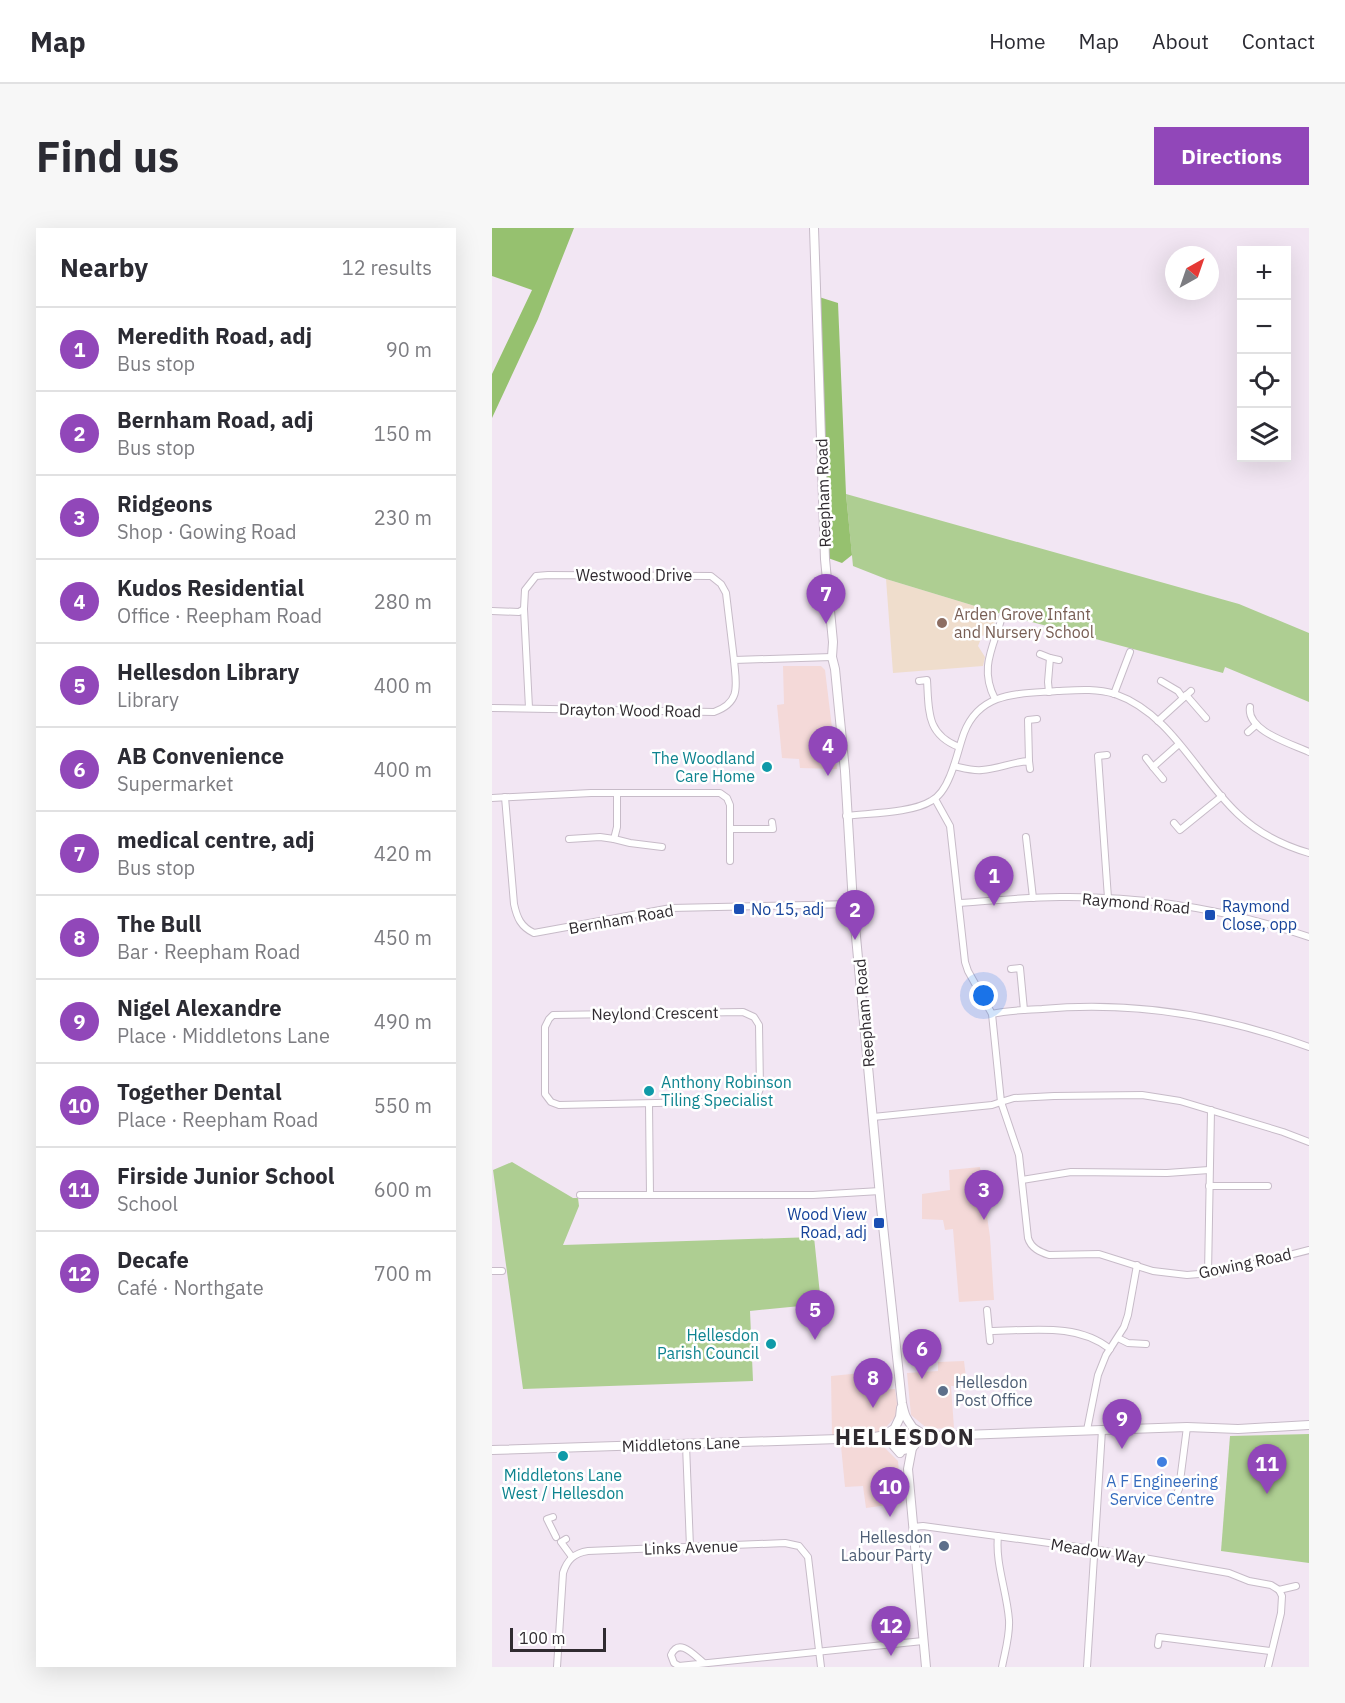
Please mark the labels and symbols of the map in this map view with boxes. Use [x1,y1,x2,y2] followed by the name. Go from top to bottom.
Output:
[1165,246,1219,300] north arrow
[811,438,835,548] street label: Reepham Road
[576,565,692,585] street label: Westwood Drive
[806,574,846,624] pin: 7
[954,604,1094,642] place label: Arden Grove Infant and Nursery School
[935,616,949,630] marker: Arden Grove Infant and Nursery School
[559,699,701,721] street label: Drayton Wood Road
[808,726,848,776] pin: 4
[652,748,755,786] place label: The Woodland Care Home
[760,760,774,774] marker: The Woodland Care Home
[974,856,1014,906] pin: 1
[1081,888,1191,918] street label: Raymond Road
[836,890,874,940] pin: 2
[1222,896,1297,934] place label: Raymond Close, opp
[751,899,824,919] place label: No 15, adj
[567,900,675,938] street label: Bernham Road
[732,902,746,916] marker: No 15, adj
[1203,908,1217,922] marker: Raymond Close, opp
[849,958,879,1068] street label: Reepham Road
[969,981,998,1010] your location
[591,1002,719,1024] street label: Neylond Crescent
[661,1072,792,1110] place label: Anthony Robinson Tiling Specialist
[642,1084,656,1098] marker: Anthony Robinson Tiling Specialist
[964,1170,1004,1220] pin: 3
[787,1204,867,1242] place label: Wood View Road, adj
[872,1216,886,1230] marker: Wood View Road, adj
[1197,1243,1293,1283] street label: Gowing Road
[796,1290,834,1340] pin: 5
[657,1325,759,1363] place label: Hellesdon Parish Council
[902,1330,942,1379] pin: 6
[764,1337,778,1351] marker: Hellesdon Parish Council
[854,1358,892,1408] pin: 8
[955,1372,1033,1410] place label: Hellesdon Post Office
[936,1384,950,1398] marker: Hellesdon Post Office
[1102,1400,1142,1449] pin: 9
[835,1422,975,1451] district label: HELLESDON
[622,1432,741,1456] street label: Middletons Lane
[1248,1444,1286,1494] pin: 11
[556,1449,570,1463] marker: Middletons Lane West / Hellesdon
[1155,1455,1169,1469] marker: A F Engineering Service Centre
[502,1465,624,1503] place label: Middletons Lane West / Hellesdon
[870,1468,910,1517] pin: 10
[1106,1471,1218,1509] place label: A F Engineering Service Centre
[841,1527,932,1565] place label: Hellesdon Labour Party
[1049,1534,1147,1568] street label: Meadow Way
[643,1535,739,1559] street label: Links Avenue
[937,1539,951,1553] marker: Hellesdon Labour Party
[872,1606,910,1656] pin: 12
[510,1625,606,1652] scale bar

